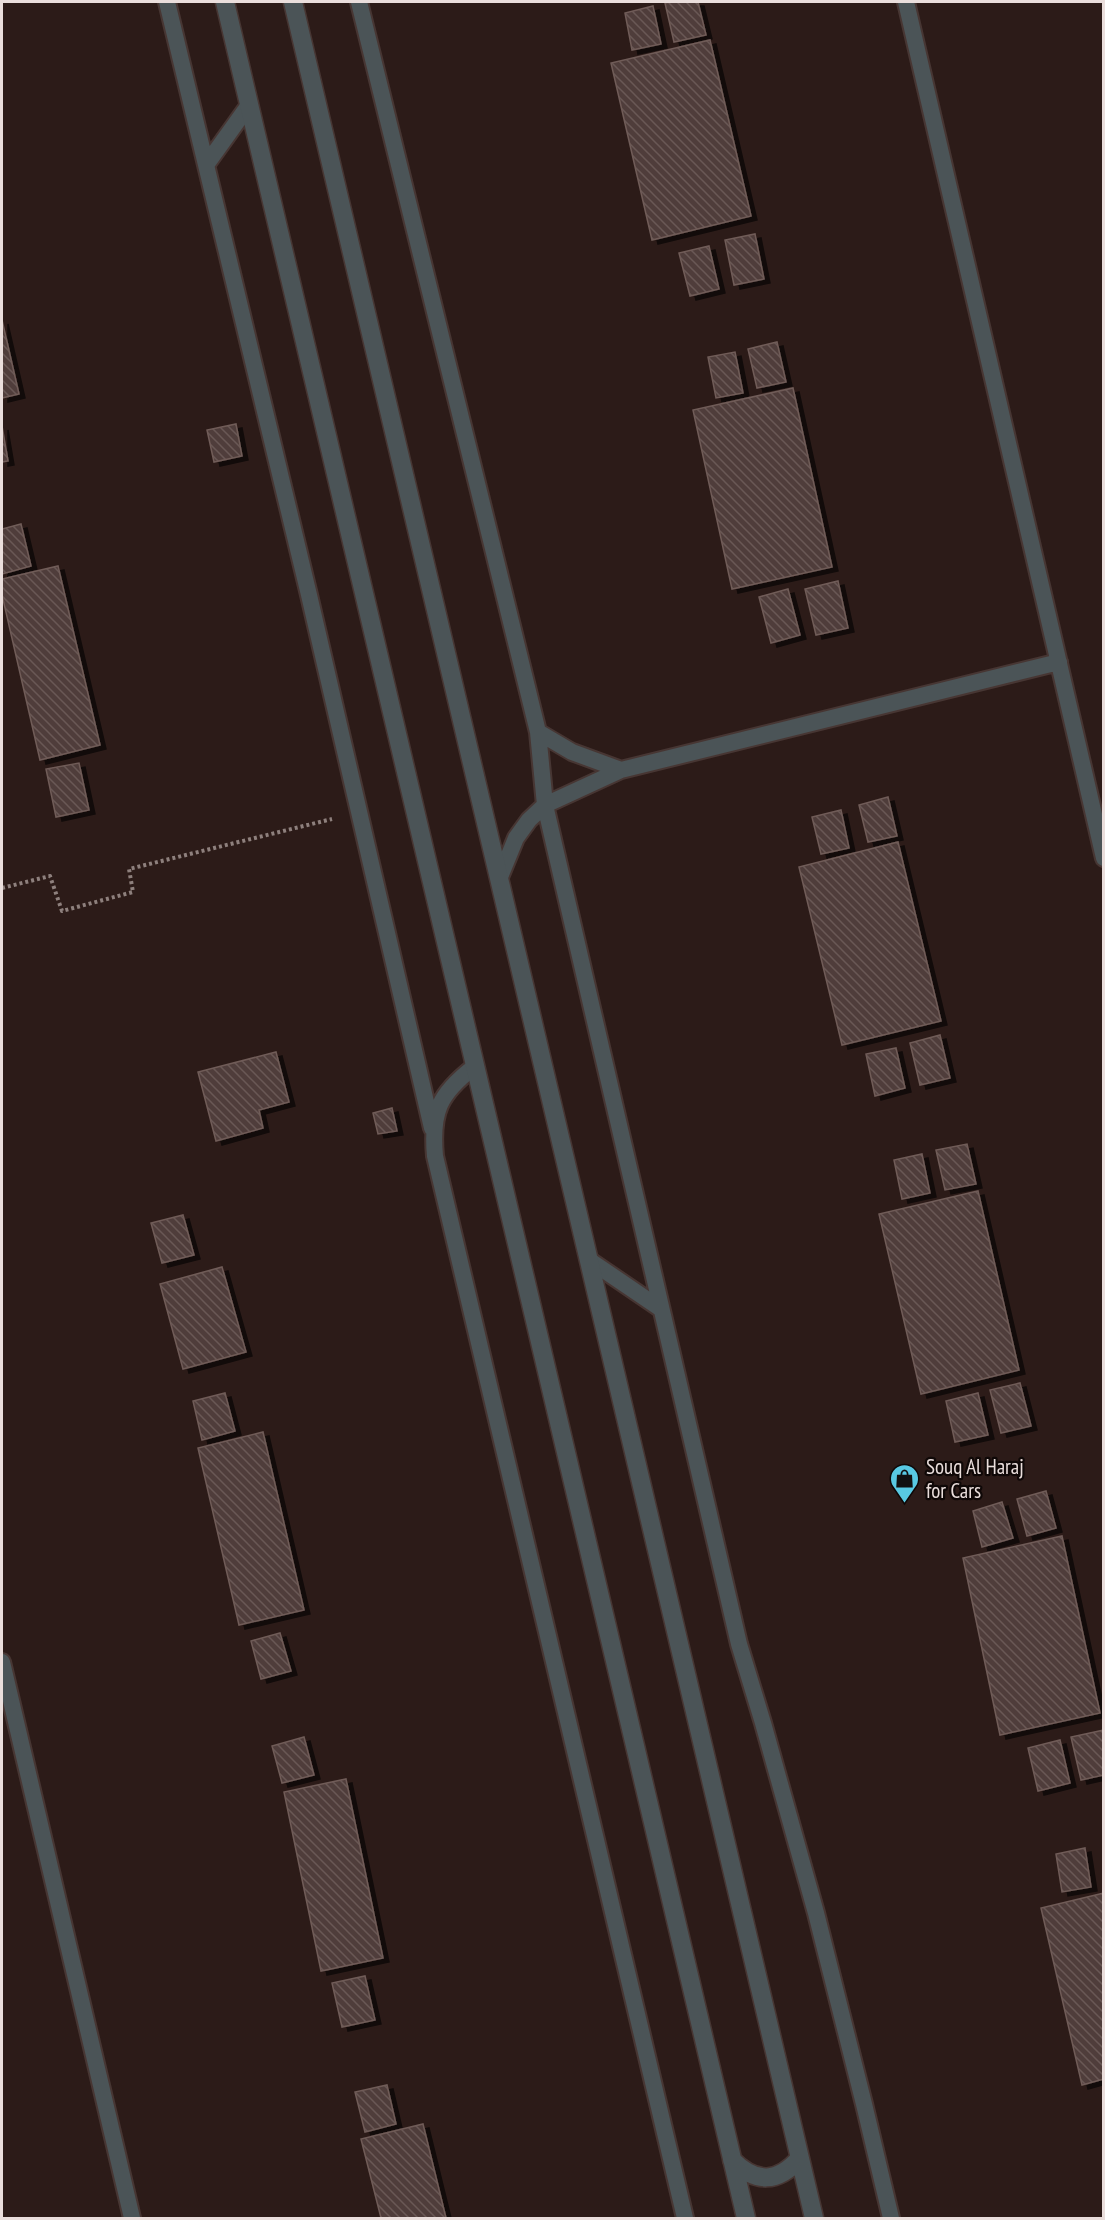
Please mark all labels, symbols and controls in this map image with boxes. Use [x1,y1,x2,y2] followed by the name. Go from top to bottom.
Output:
[926,1453,1024,1504] place label: Souq Al Haraj for Cars
[889,1462,921,1504] shop icon: Souq Al Haraj for Cars

